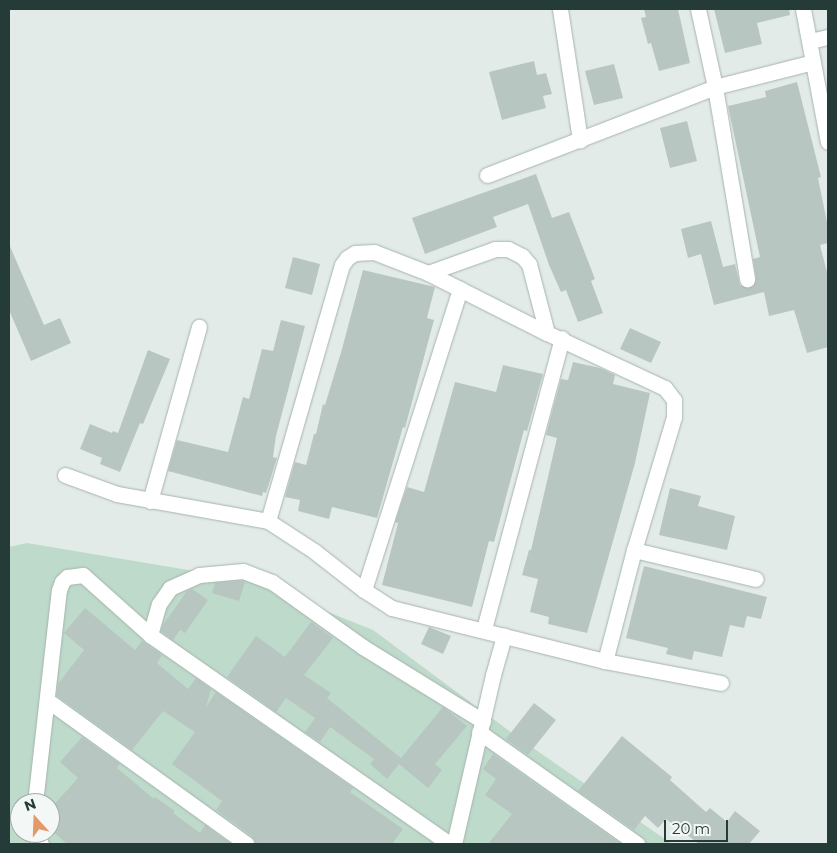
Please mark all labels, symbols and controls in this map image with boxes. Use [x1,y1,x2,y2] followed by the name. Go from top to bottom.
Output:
[10,793,60,843] north arrow
[22,794,39,815] text: N
[667,810,731,842] scale bar
[672,819,710,838] text: 20 m

